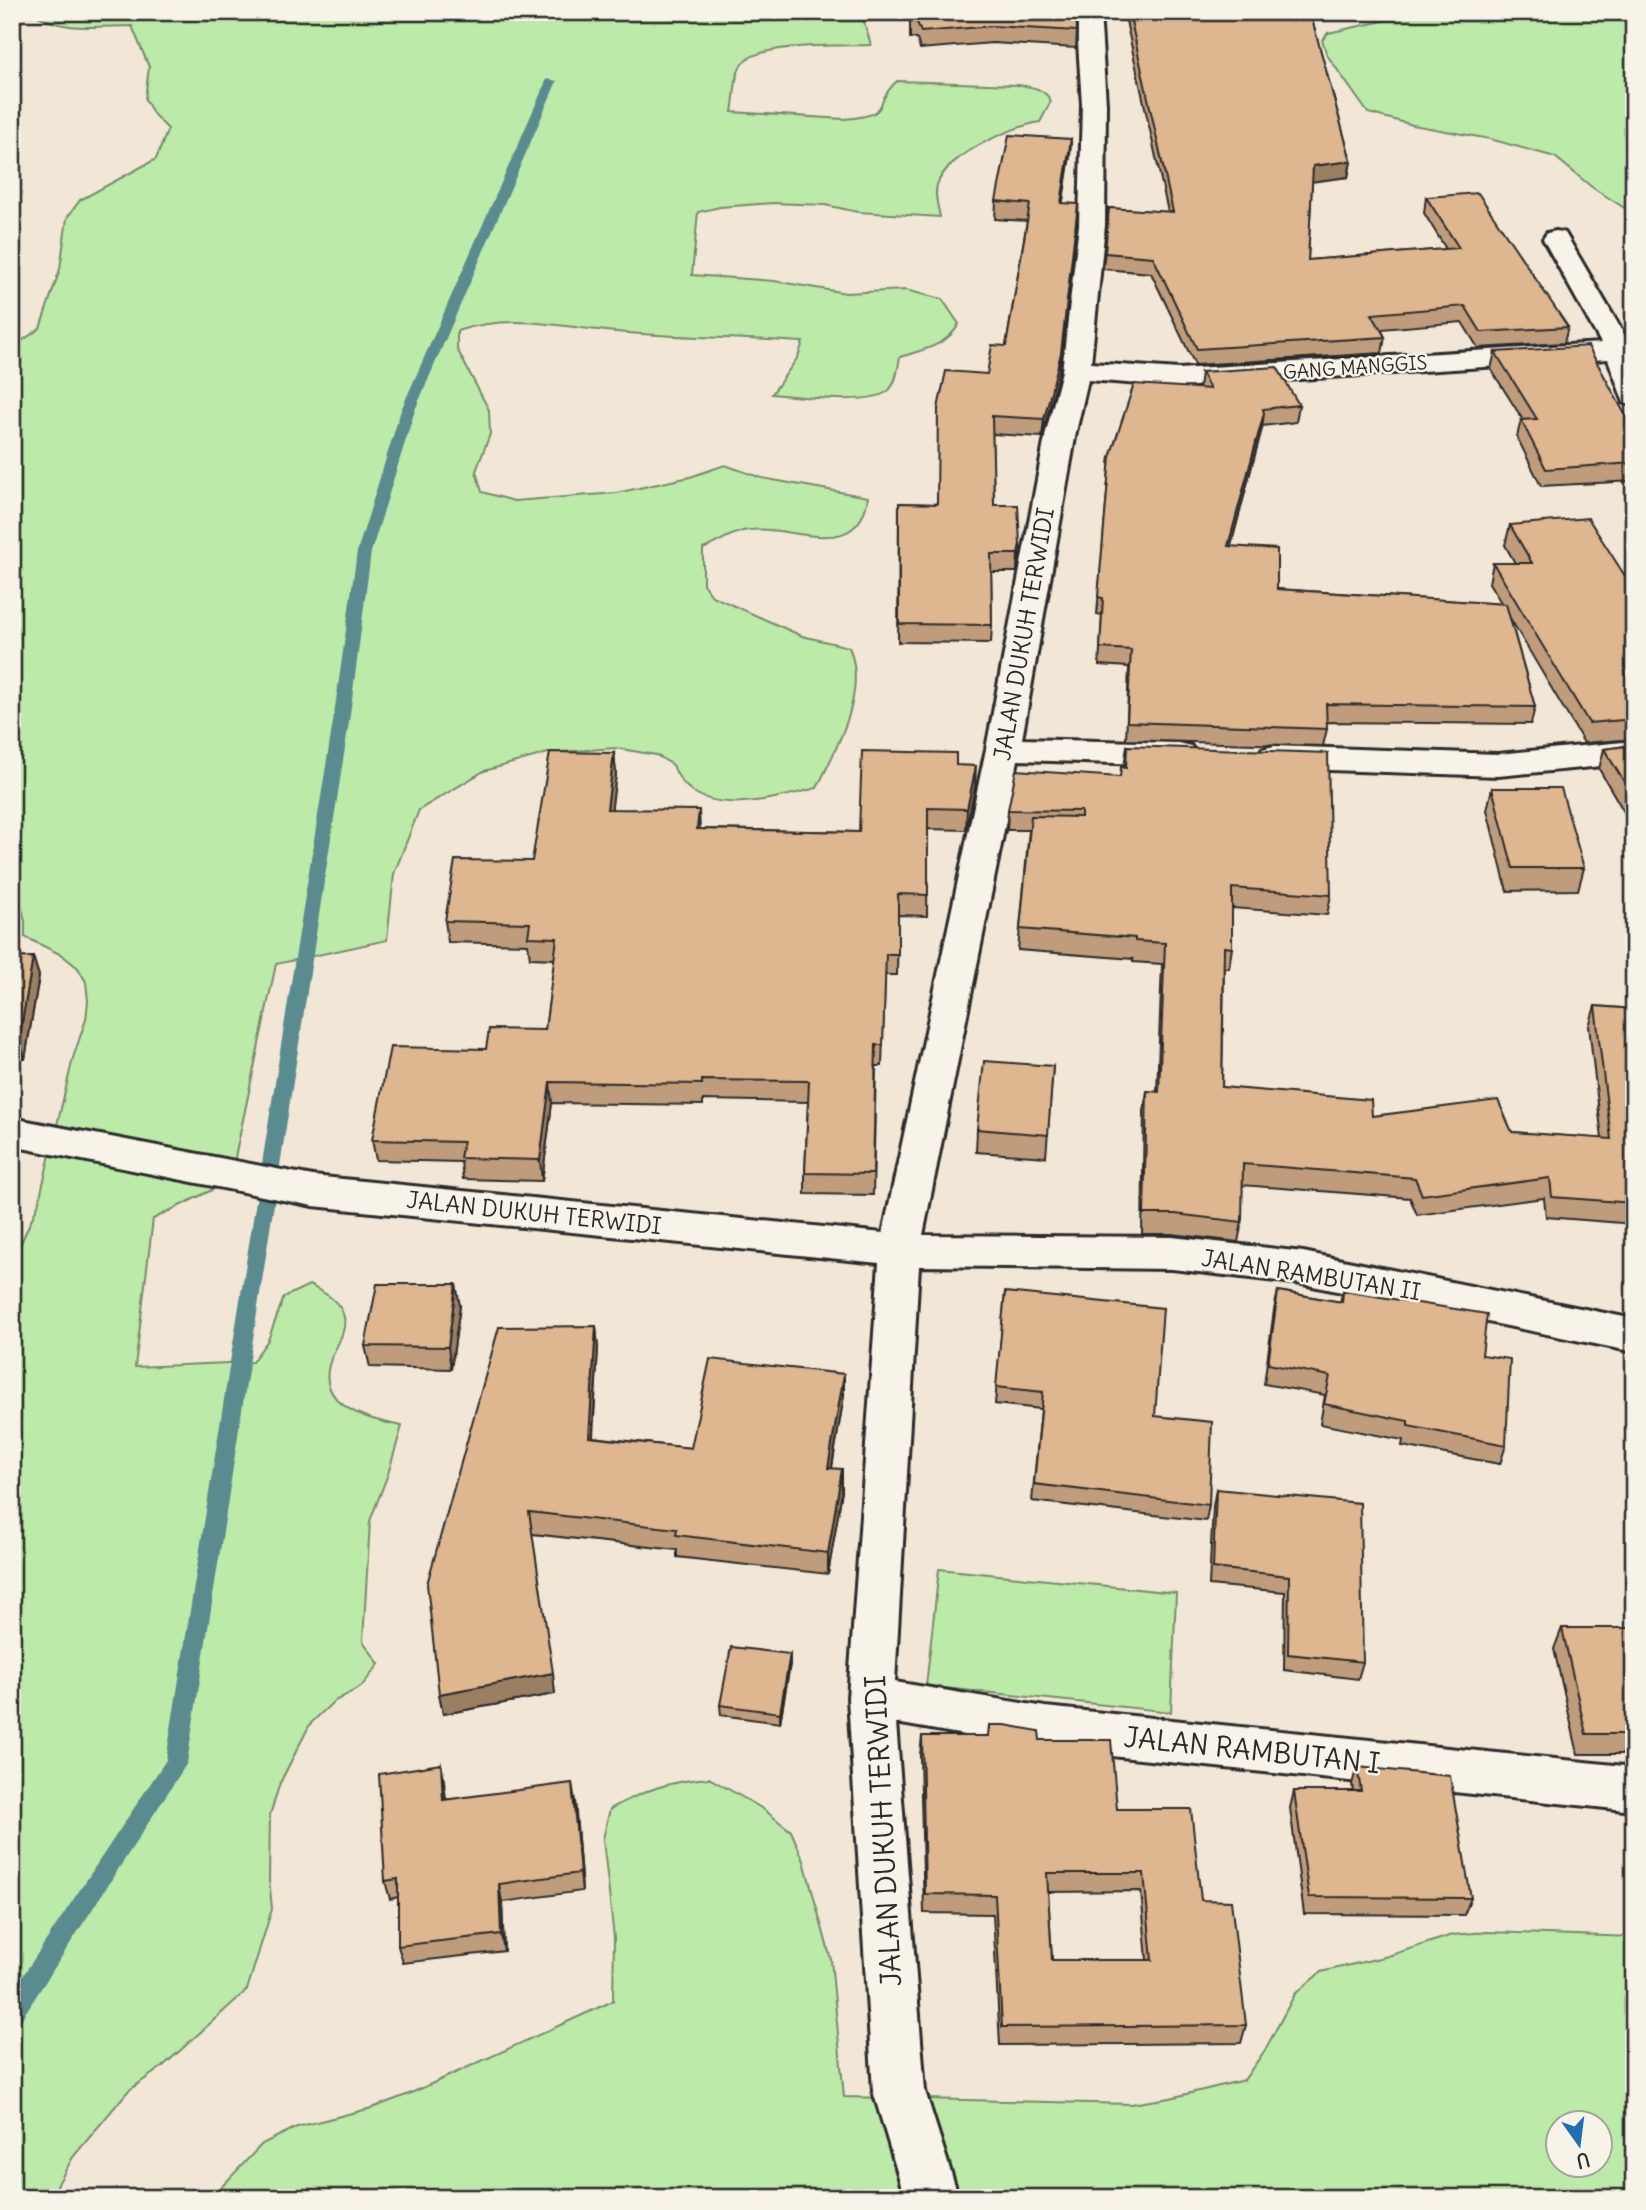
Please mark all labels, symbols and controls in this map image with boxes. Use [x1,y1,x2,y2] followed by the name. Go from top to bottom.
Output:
[1282,350,1428,384] street label: GANG MANGGIS
[987,505,1060,763] street label: JALAN DUKUH TERWIDI
[405,1185,663,1240] street label: JALAN DUKUH TERWIDI
[1199,1243,1423,1306] street label: JALAN RAMBUTAN II
[857,1674,909,1988] street label: JALAN DUKUH TERWIDI
[1122,1719,1382,1781] street label: JALAN RAMBUTAN I
[1544,2108,1614,2178] north arrow
[1574,2147,1592,2174] text: U

